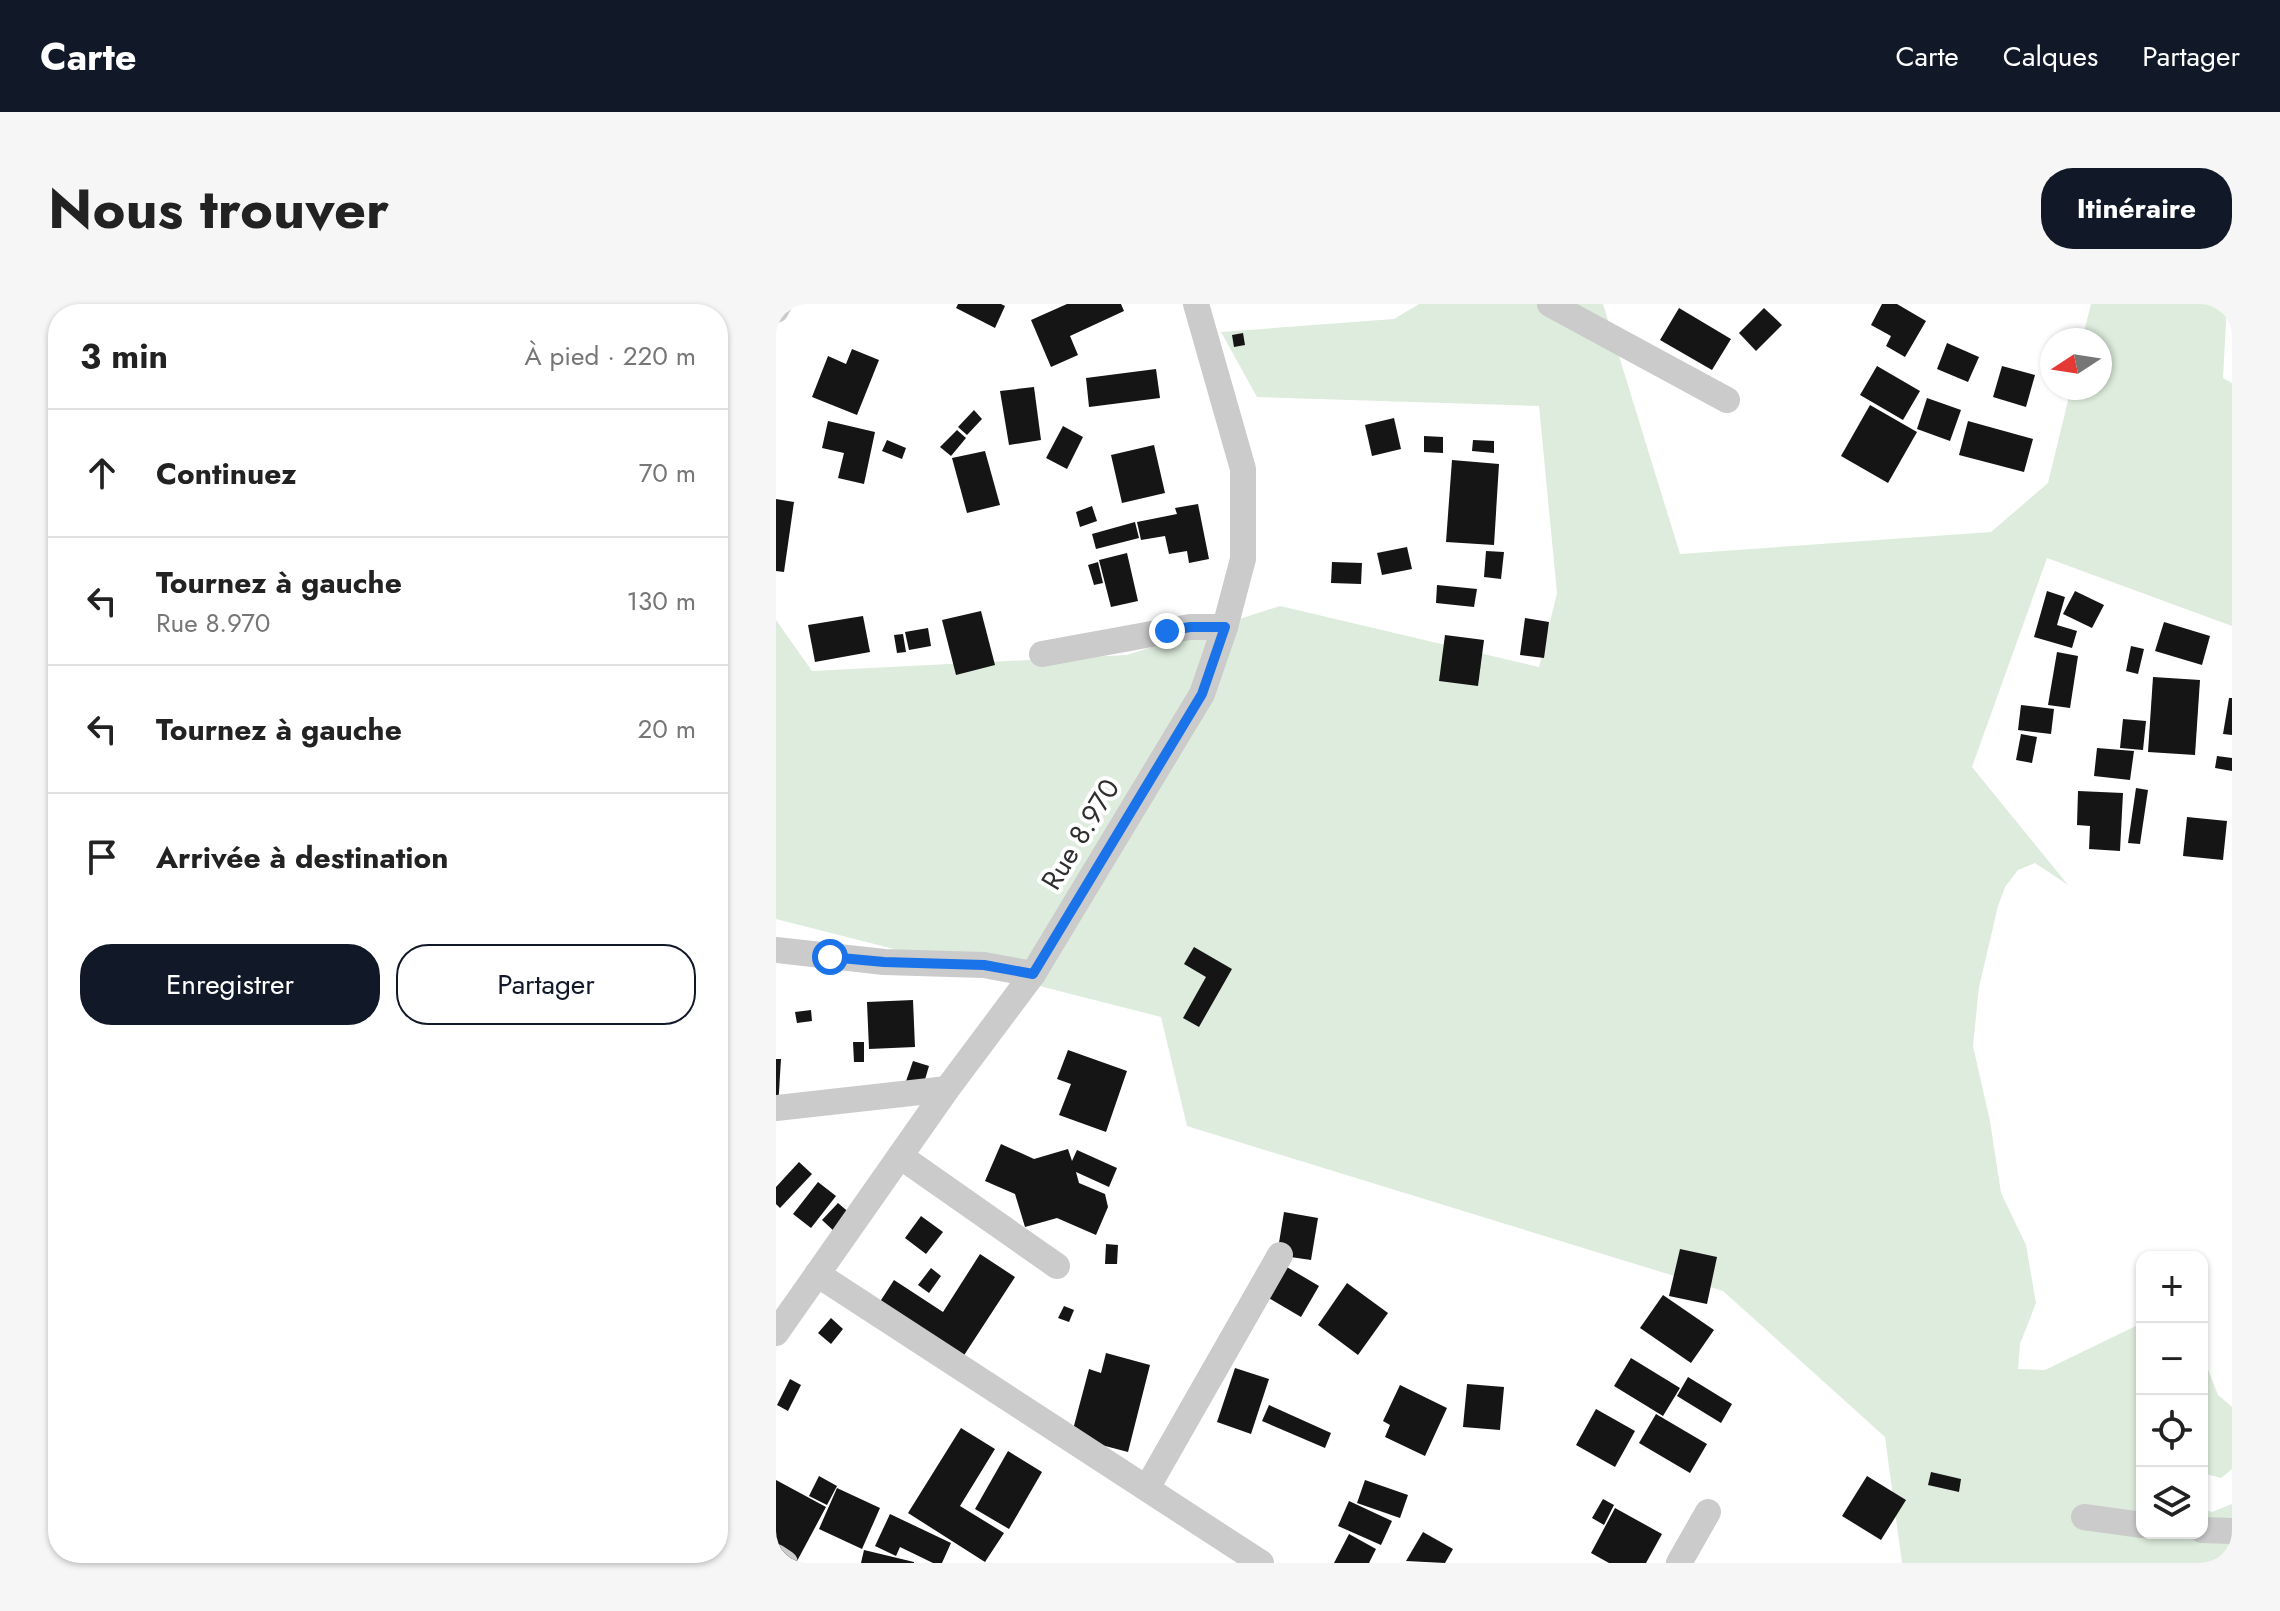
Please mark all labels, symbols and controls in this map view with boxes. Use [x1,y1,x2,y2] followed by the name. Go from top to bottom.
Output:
[40,29,137,84] text: Carte
[1895,36,1959,77] text: Carte
[2003,36,2098,77] text: Calques
[2142,36,2240,77] text: Partager
[48,168,389,249] text: Nous trouver
[2041,168,2232,249] button: Itinéraire
[2040,328,2112,400] north arrow
[80,332,168,381] text: 3 min
[525,337,696,375] text: À pied · 220 m
[80,451,124,495] icon: ahead
[156,452,297,495] text: Continuez
[639,454,696,492] text: 70 m
[156,561,402,604] text: Tournez à gauche
[80,579,124,623] icon: left
[626,582,696,620] text: 130 m
[156,604,270,642] text: Rue 8.970
[1149,613,1185,649] route end
[80,707,124,751] icon: left
[156,708,402,751] text: Tournez à gauche
[638,710,696,748] text: 20 m
[1031,771,1130,898] street label: Rue 8.970
[80,835,124,879] icon: arrive
[156,836,448,879] text: Arrivée à destination
[812,939,848,975] route start
[80,944,380,1025] button: Enregistrer
[396,944,696,1025] button: Partager
[2136,1251,2208,1539] map controls
[2136,1251,2208,1323] button: +
[2136,1323,2208,1395] button: −
[2136,1395,2208,1467] button: locate
[2136,1467,2208,1539] button: layers

